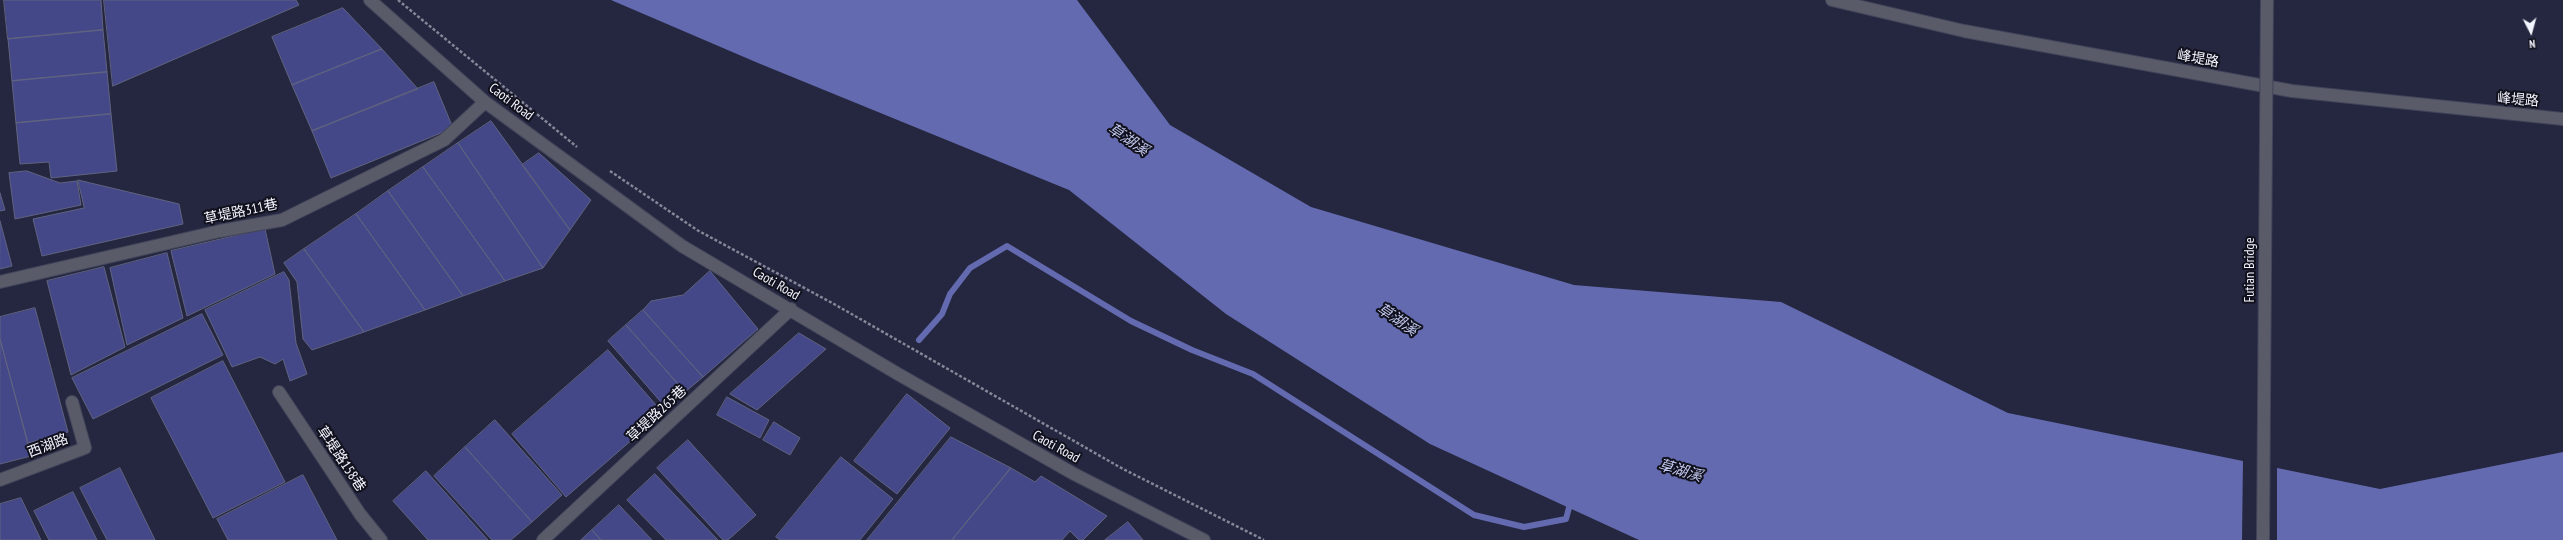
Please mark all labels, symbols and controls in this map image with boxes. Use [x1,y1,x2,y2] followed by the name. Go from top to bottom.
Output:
[2511,12,2551,52] north arrow
[2529,37,2536,51] text: N
[2176,47,2220,71] street label: 峰堤路
[485,80,537,124] street label: Caoti Road
[2496,90,2540,110] street label: 峰堤路
[1104,120,1152,160] water label: 草湖溪
[203,196,279,228] street label: 草堤路311巷
[2242,238,2258,302] street label: Futian Bridge
[749,264,803,304] street label: Caoti Road
[1373,300,1421,340] water label: 草湖溪
[624,382,690,446] street label: 草堤路265巷
[313,423,369,495] street label: 草堤路158巷
[1029,427,1083,467] street label: Caoti Road
[25,431,71,461] street label: 西湖路
[1656,456,1704,486] water label: 草湖溪

